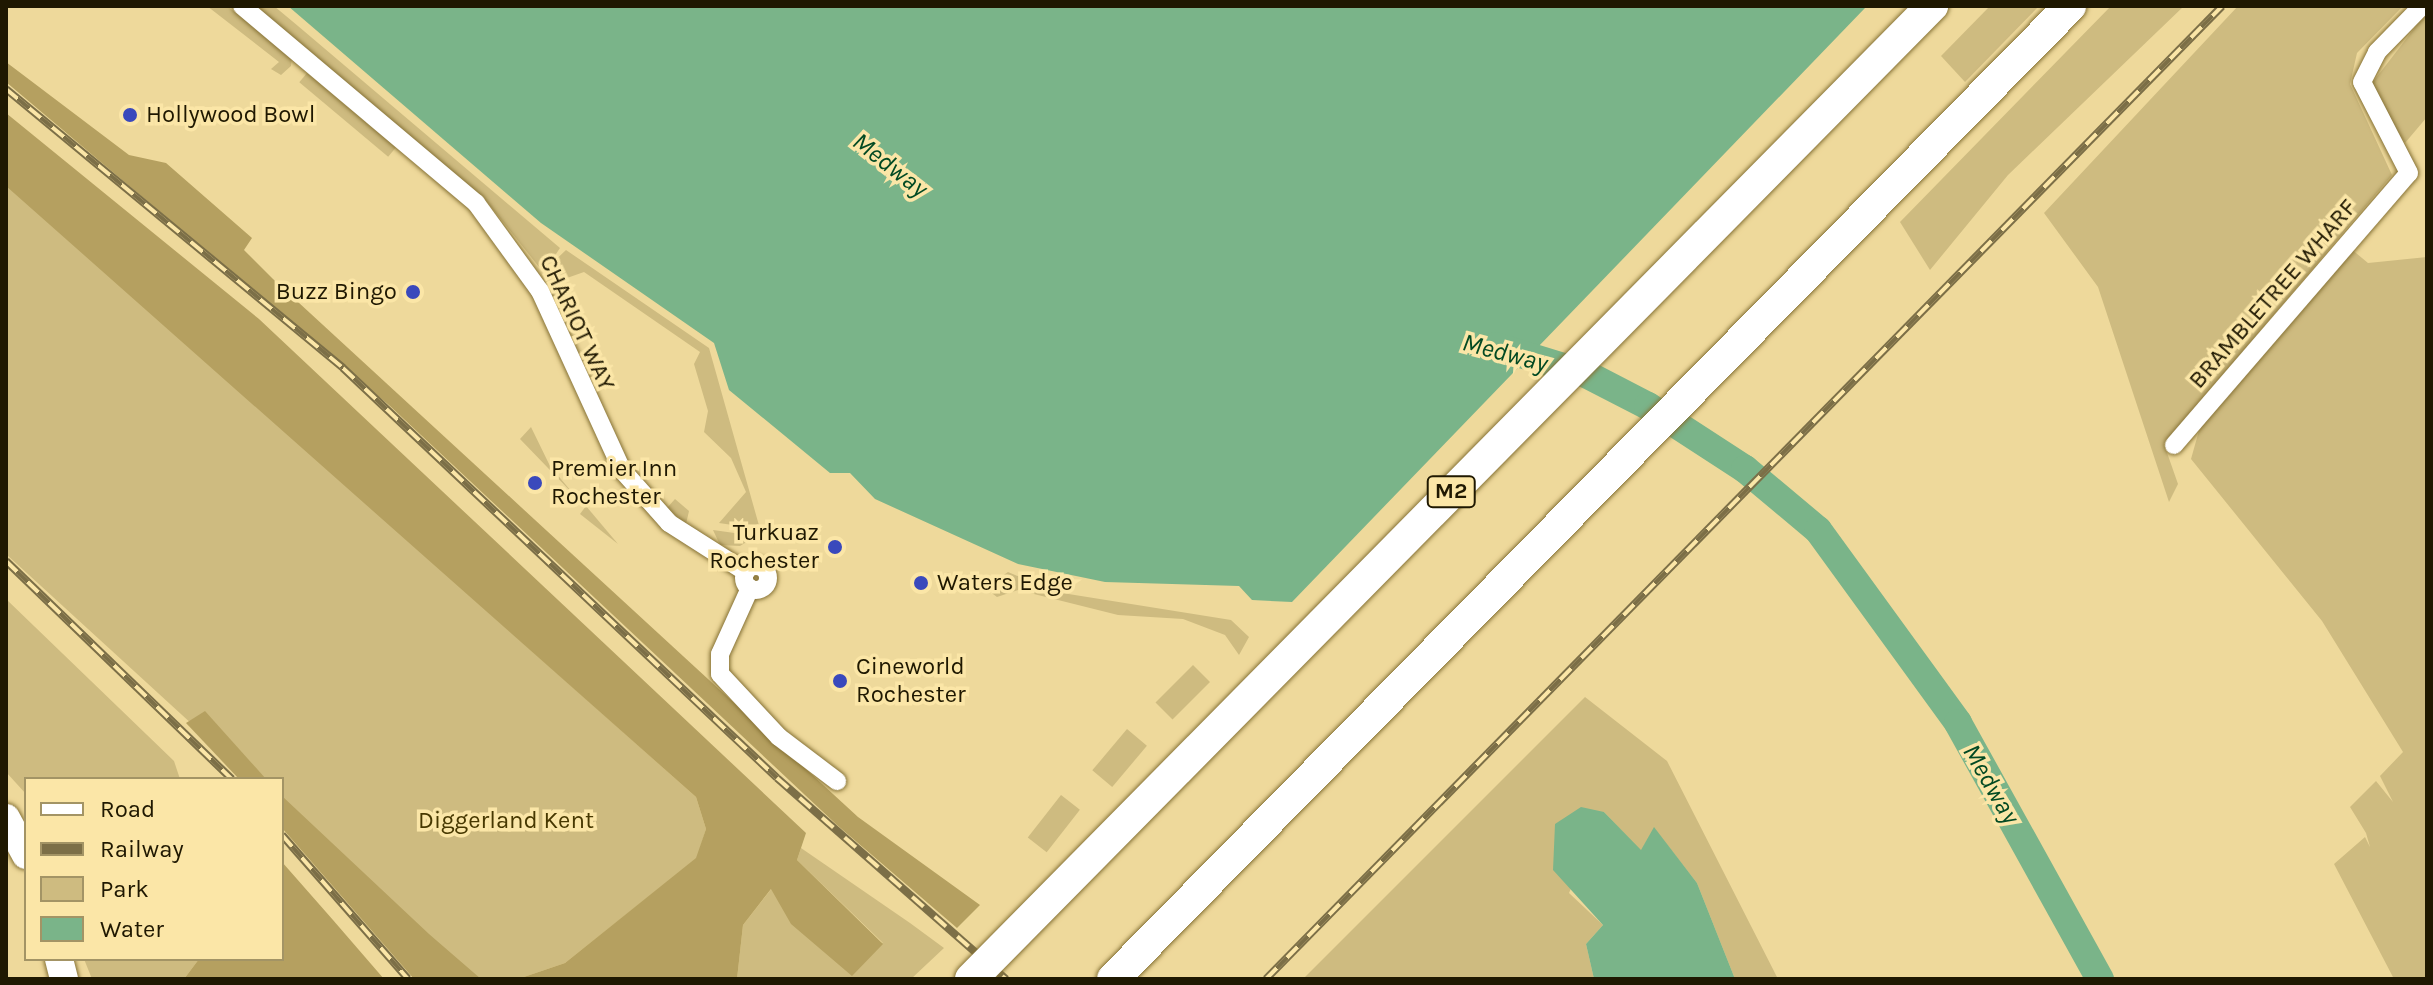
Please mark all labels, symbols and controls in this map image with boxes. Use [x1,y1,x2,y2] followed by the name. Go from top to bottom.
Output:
[146,101,315,129] place label: Hollywood Bowl
[121,106,139,124] marker: Hollywood Bowl
[846,126,934,204] water label: Medway
[2183,193,2363,395] street label: BRAMBLETREE WHARF
[533,251,621,395] street label: CHARIOT WAY
[276,278,397,306] place label: Buzz Bingo
[404,283,422,301] marker: Buzz Bingo
[1459,327,1551,379] water label: Medway
[551,455,677,511] place label: Premier Inn Rochester
[526,474,544,492] marker: Premier Inn Rochester
[1425,474,1477,510] road number: M2
[709,519,819,575] place label: Turkuaz Rochester
[826,538,844,556] marker: Turkuaz Rochester
[937,569,1073,597] place label: Waters Edge
[912,574,930,592] marker: Waters Edge
[856,653,966,709] place label: Cineworld Rochester
[831,672,849,690] marker: Cineworld Rochester
[1956,738,2026,830] water label: Medway
[24,777,284,961] legend
[100,795,155,823] text: Road
[418,807,594,835] park label: Diggerland Kent
[100,835,184,863] text: Railway
[100,875,149,903] text: Park
[100,915,164,943] text: Water

